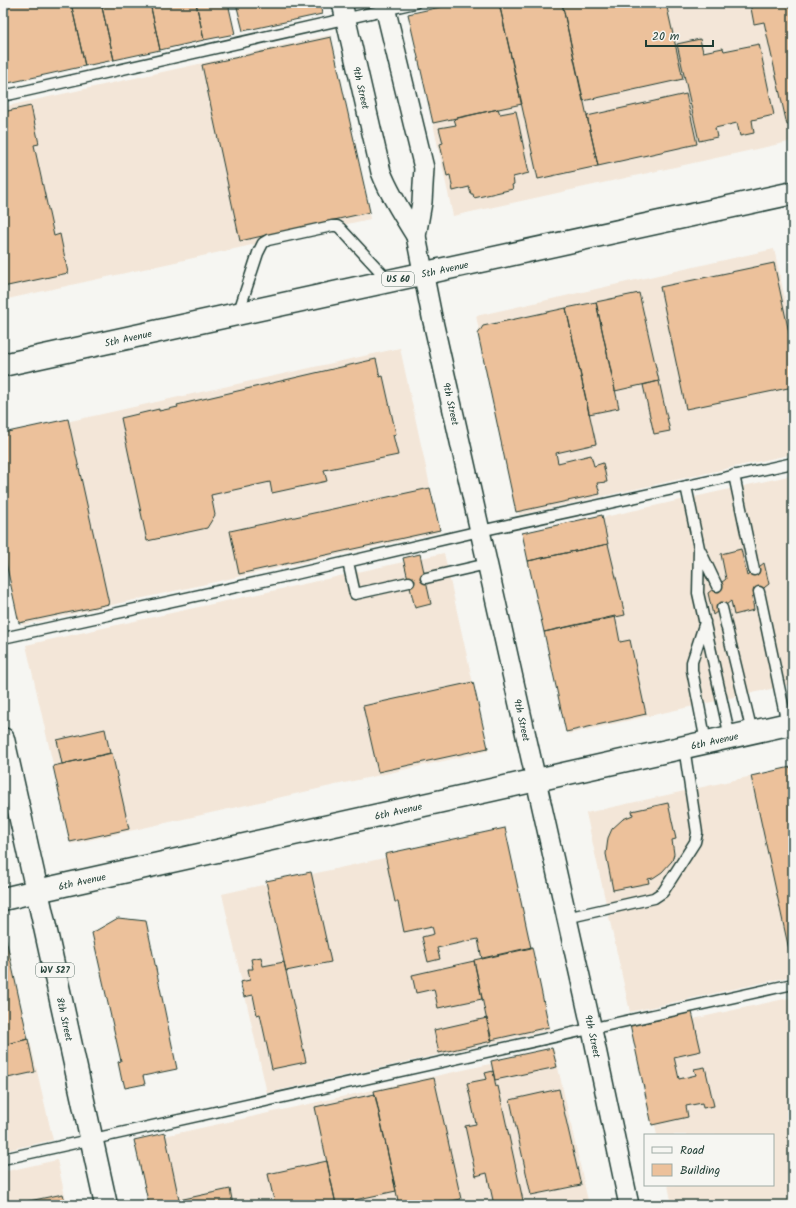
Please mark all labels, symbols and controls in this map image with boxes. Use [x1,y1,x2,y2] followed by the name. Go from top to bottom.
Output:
[646,22,713,48] scale bar
[652,27,680,46] text: 20 m
[348,65,373,111] street label: 9th Street
[420,257,471,283] street label: 5th Avenue
[382,272,414,286] road number: US 60
[103,326,154,352] street label: 5th Avenue
[438,381,463,427] street label: 9th Street
[509,697,534,743] street label: 9th Street
[689,728,740,754] street label: 6th Avenue
[373,799,424,825] street label: 6th Avenue
[57,869,108,895] street label: 6th Avenue
[36,963,74,977] road number: WV 527
[52,996,77,1043] street label: 8th Street
[580,1013,605,1059] street label: 9th Street
[644,1134,774,1186] legend
[680,1141,705,1160] text: Road
[680,1161,720,1180] text: Building

